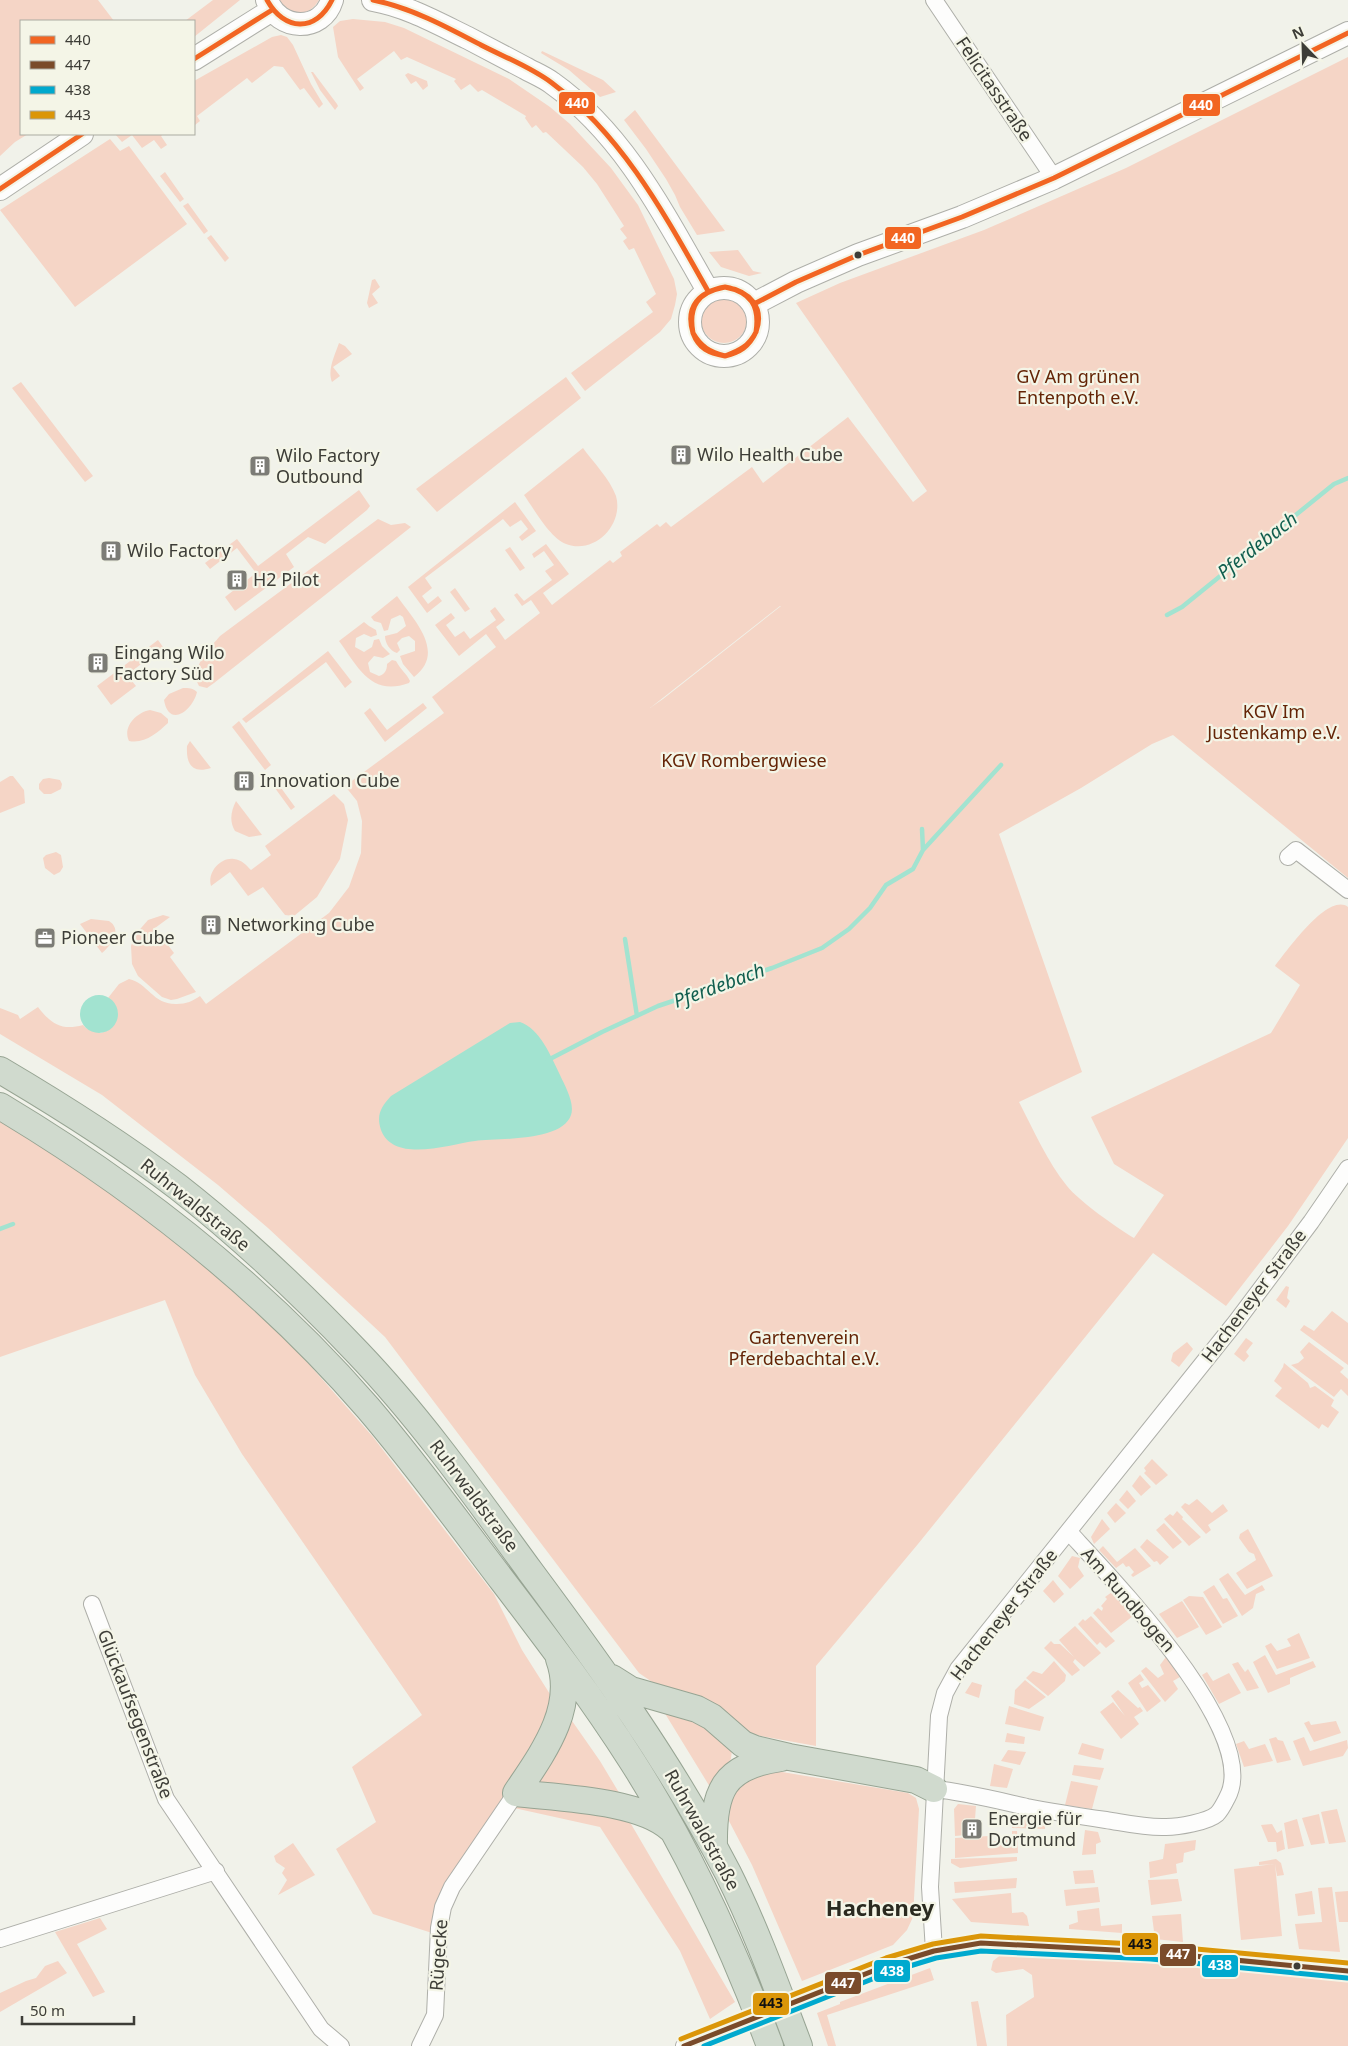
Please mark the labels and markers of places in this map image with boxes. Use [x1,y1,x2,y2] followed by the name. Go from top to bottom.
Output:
[853,250,863,260] unlabelled marker
[697,442,843,466] place label: Wilo Health Cube
[276,443,380,488] place label: Wilo Factory Outbound
[669,443,693,467] building icon: Wilo Health Cube
[248,454,272,478] building icon: Wilo Factory Outbound
[127,538,231,562] place label: Wilo Factory
[99,539,123,563] building icon: Wilo Factory
[253,567,319,591] place label: H2 Pilot
[225,568,249,592] building icon: H2 Pilot
[114,640,225,685] place label: Eingang Wilo Factory Süd
[86,651,110,675] building icon: Eingang Wilo Factory Süd
[260,768,400,792] place label: Innovation Cube
[232,769,256,793] building icon: Innovation Cube
[227,912,375,936] place label: Networking Cube
[199,913,223,937] building icon: Networking Cube
[61,925,175,949] place label: Pioneer Cube
[33,926,57,950] office icon: Pioneer Cube
[988,1806,1082,1851] place label: Energie für Dortmund
[960,1817,984,1841] building icon: Energie für Dortmund
[1292,1961,1302,1971] unlabelled marker

